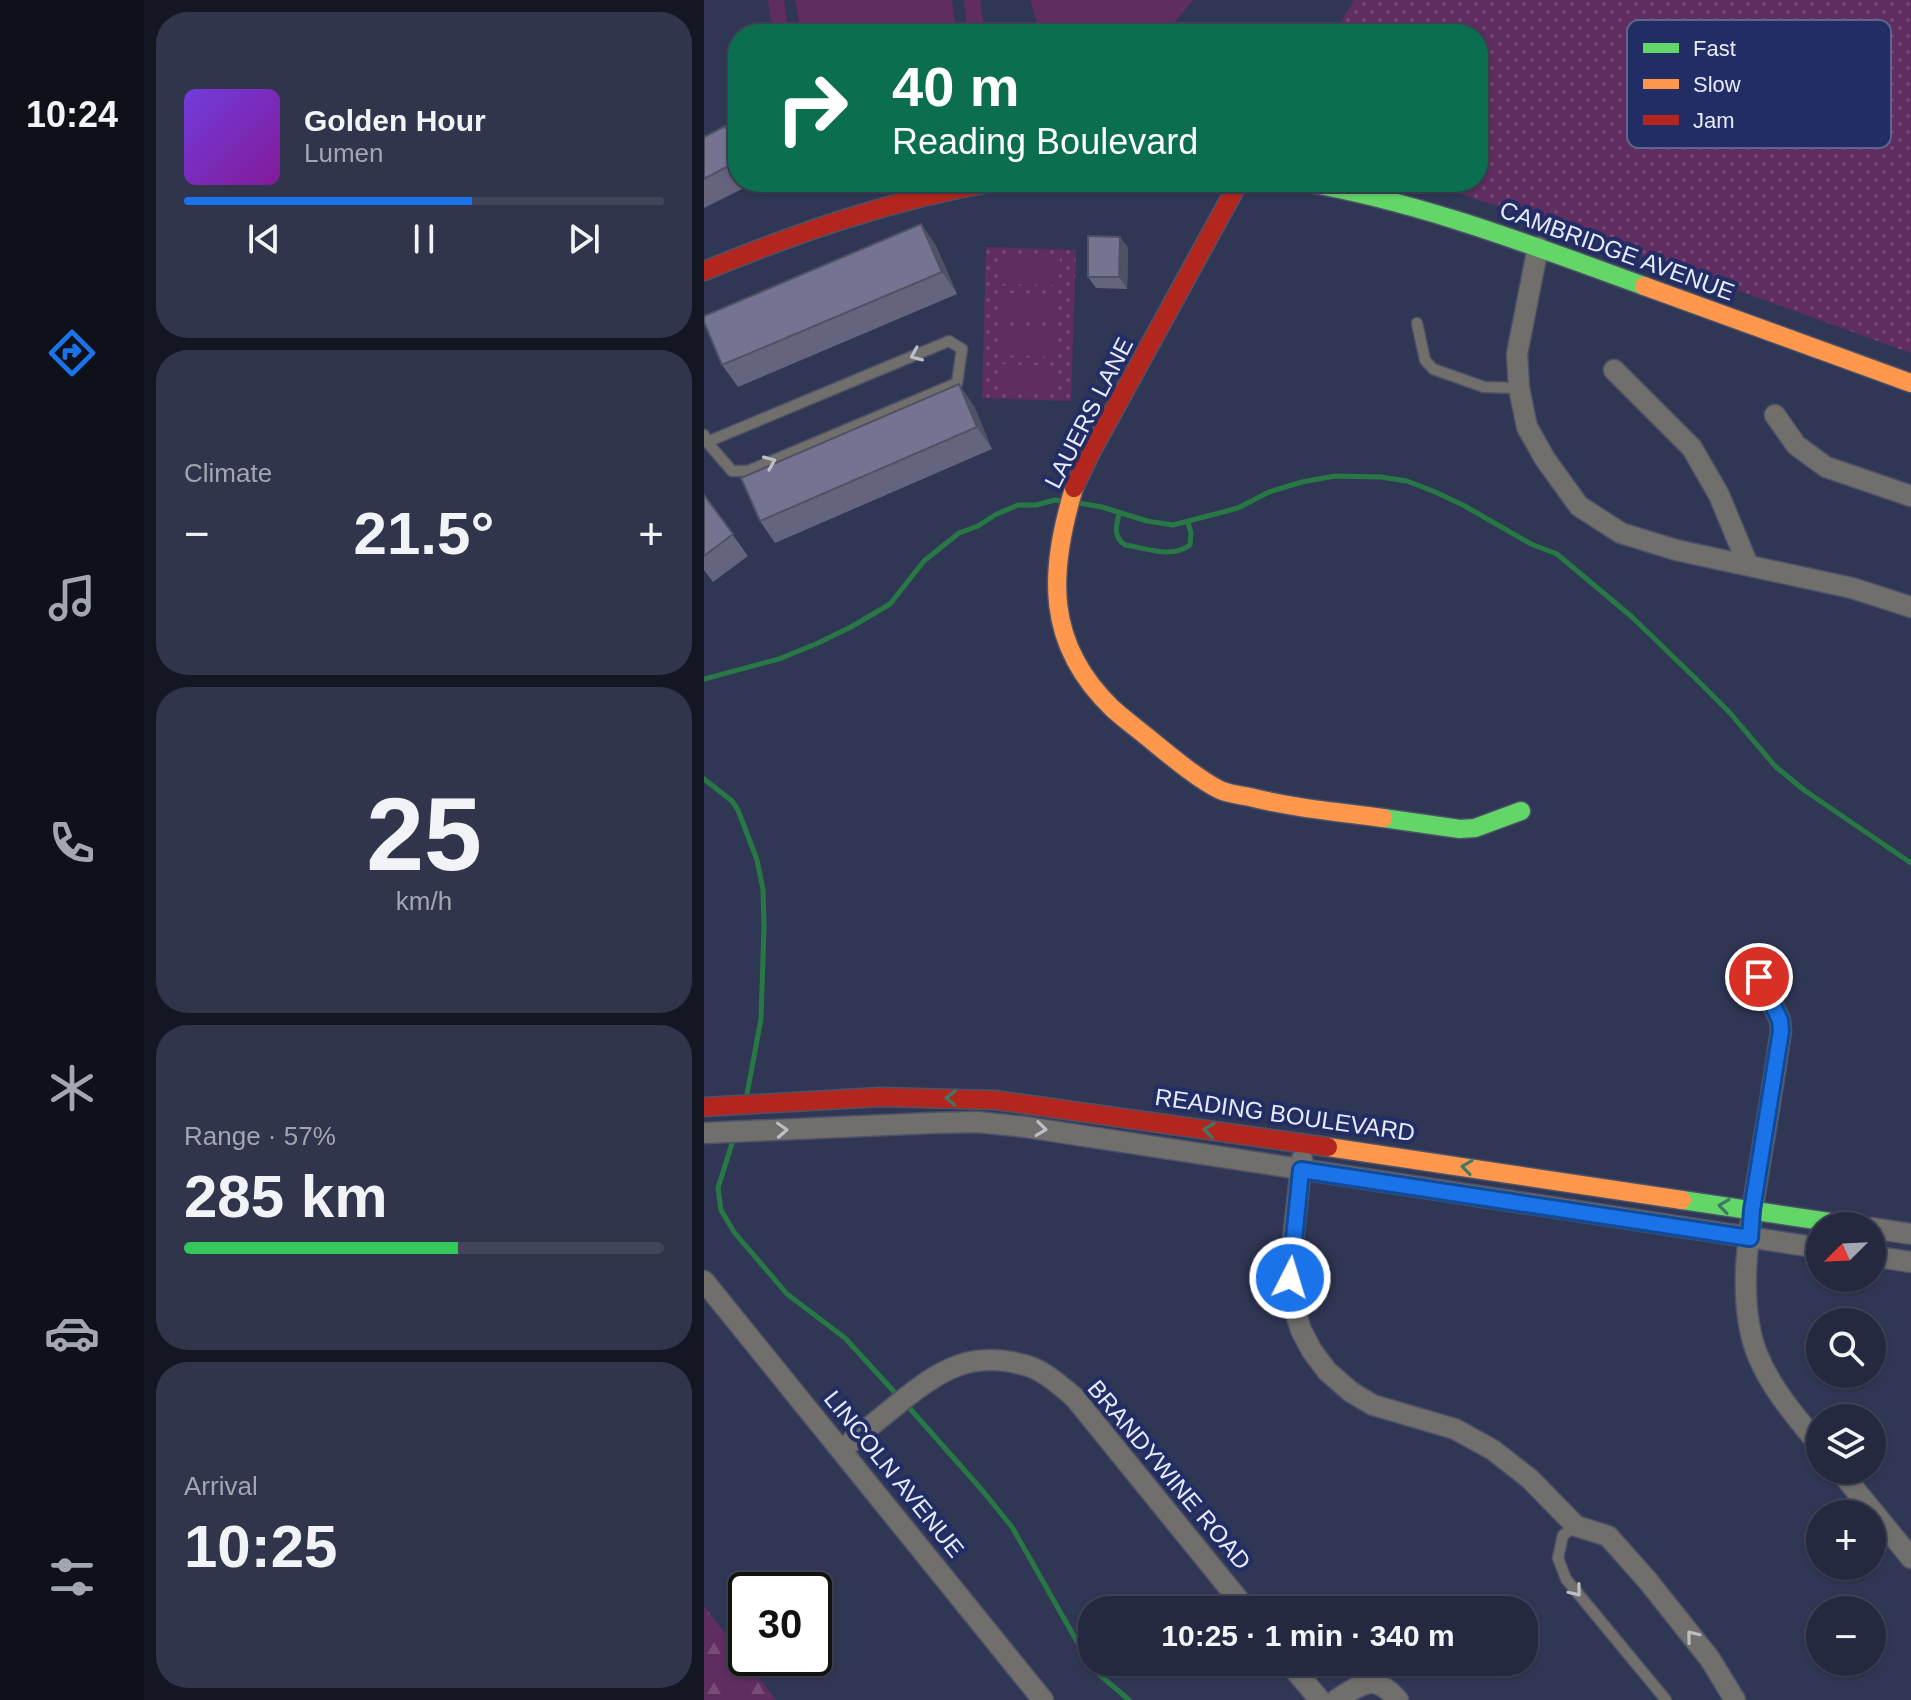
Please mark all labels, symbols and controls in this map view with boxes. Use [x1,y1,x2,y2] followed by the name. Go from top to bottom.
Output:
[1627,20,1891,148] legend
[1693,36,1736,61] text: Fast
[892,55,1020,118] text: 40 m
[760,56,864,160] icon: right
[1693,72,1741,97] text: Slow
[26,94,118,135] text: 10:24
[304,104,486,137] text: Golden Hour
[1693,108,1735,133] text: Jam
[892,121,1198,162] text: Reading Boulevard
[304,138,384,168] text: Lumen
[1496,196,1738,306] street label: CAMBRIDGE AVENUE
[242,217,286,261] icon: previous
[402,217,446,261] icon: pause
[562,217,606,261] icon: next
[44,325,100,381] icon: directions
[1039,333,1138,493] street label: LAUERS LANE
[910,345,924,362] one-way arrow
[762,455,776,471] one-way arrow
[184,458,272,488] text: Climate
[354,500,494,567] text: 21.5°
[184,509,210,558] text: −
[638,509,664,558] text: +
[44,570,100,626] icon: music
[366,776,482,892] text: 25
[44,815,100,871] icon: phone
[396,886,452,916] text: km/h
[1725,943,1793,1011] pin
[1737,955,1781,999] icon: arrive
[44,1060,100,1116] icon: climate
[1153,1083,1417,1146] street label: READING BOULEVARD
[944,1090,957,1107] one-way arrow
[1035,1120,1048,1137] one-way arrow
[184,1121,336,1151] text: Range · 57%
[776,1121,789,1138] one-way arrow
[1202,1122,1216,1139] one-way arrow
[1460,1159,1473,1176] one-way arrow
[184,1163,388,1230] text: 285 km
[1717,1198,1731,1215] one-way arrow
[1806,1212,1886,1292] north arrow
[1806,1212,1886,1676] map controls
[1248,1236,1332,1320] position arrow
[44,1305,100,1361] icon: car
[1806,1308,1886,1388] button: search
[1082,1375,1256,1575] street label: BRANDYWINE ROAD
[819,1385,970,1562] street label: LINCOLN AVENUE
[1806,1404,1886,1484] button: layers
[184,1471,258,1501] text: Arrival
[1806,1500,1886,1580] button: +
[184,1513,337,1580] text: 10:25
[44,1549,100,1605] icon: filters
[728,1572,832,1676] speed limit sign: 30
[1566,1582,1581,1596] one-way arrow
[1806,1596,1886,1676] button: −
[1161,1619,1455,1652] text: 10:25 · 1 min · 340 m
[1687,1630,1701,1645] one-way arrow

